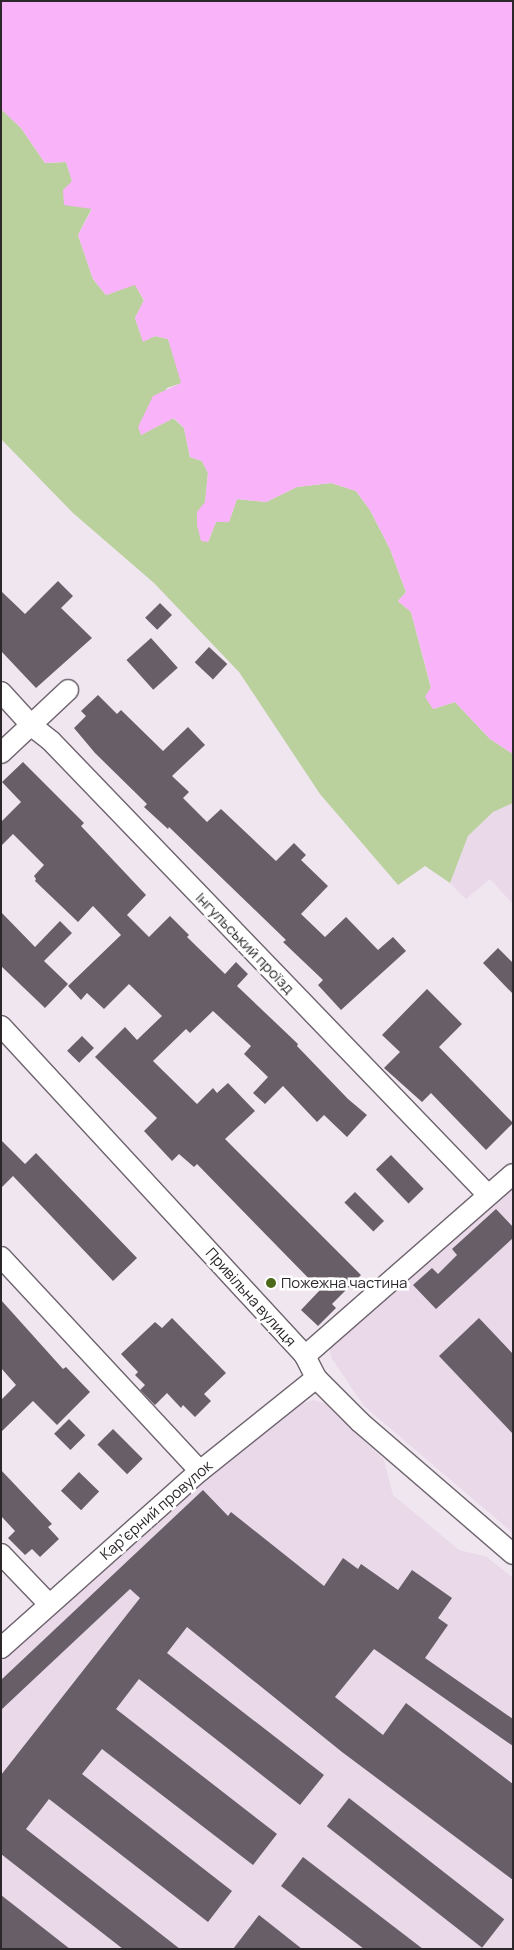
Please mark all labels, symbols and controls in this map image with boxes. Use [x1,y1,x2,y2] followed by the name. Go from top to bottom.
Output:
[192,889,298,997] street label: Інгульський проїзд
[202,1244,300,1350] street label: Привільна вулиця
[281,1274,407,1292] place label: Пожежна частина
[265,1277,277,1289] marker: Пожежна частина
[96,1456,216,1564] street label: Карʼєрний провулок

